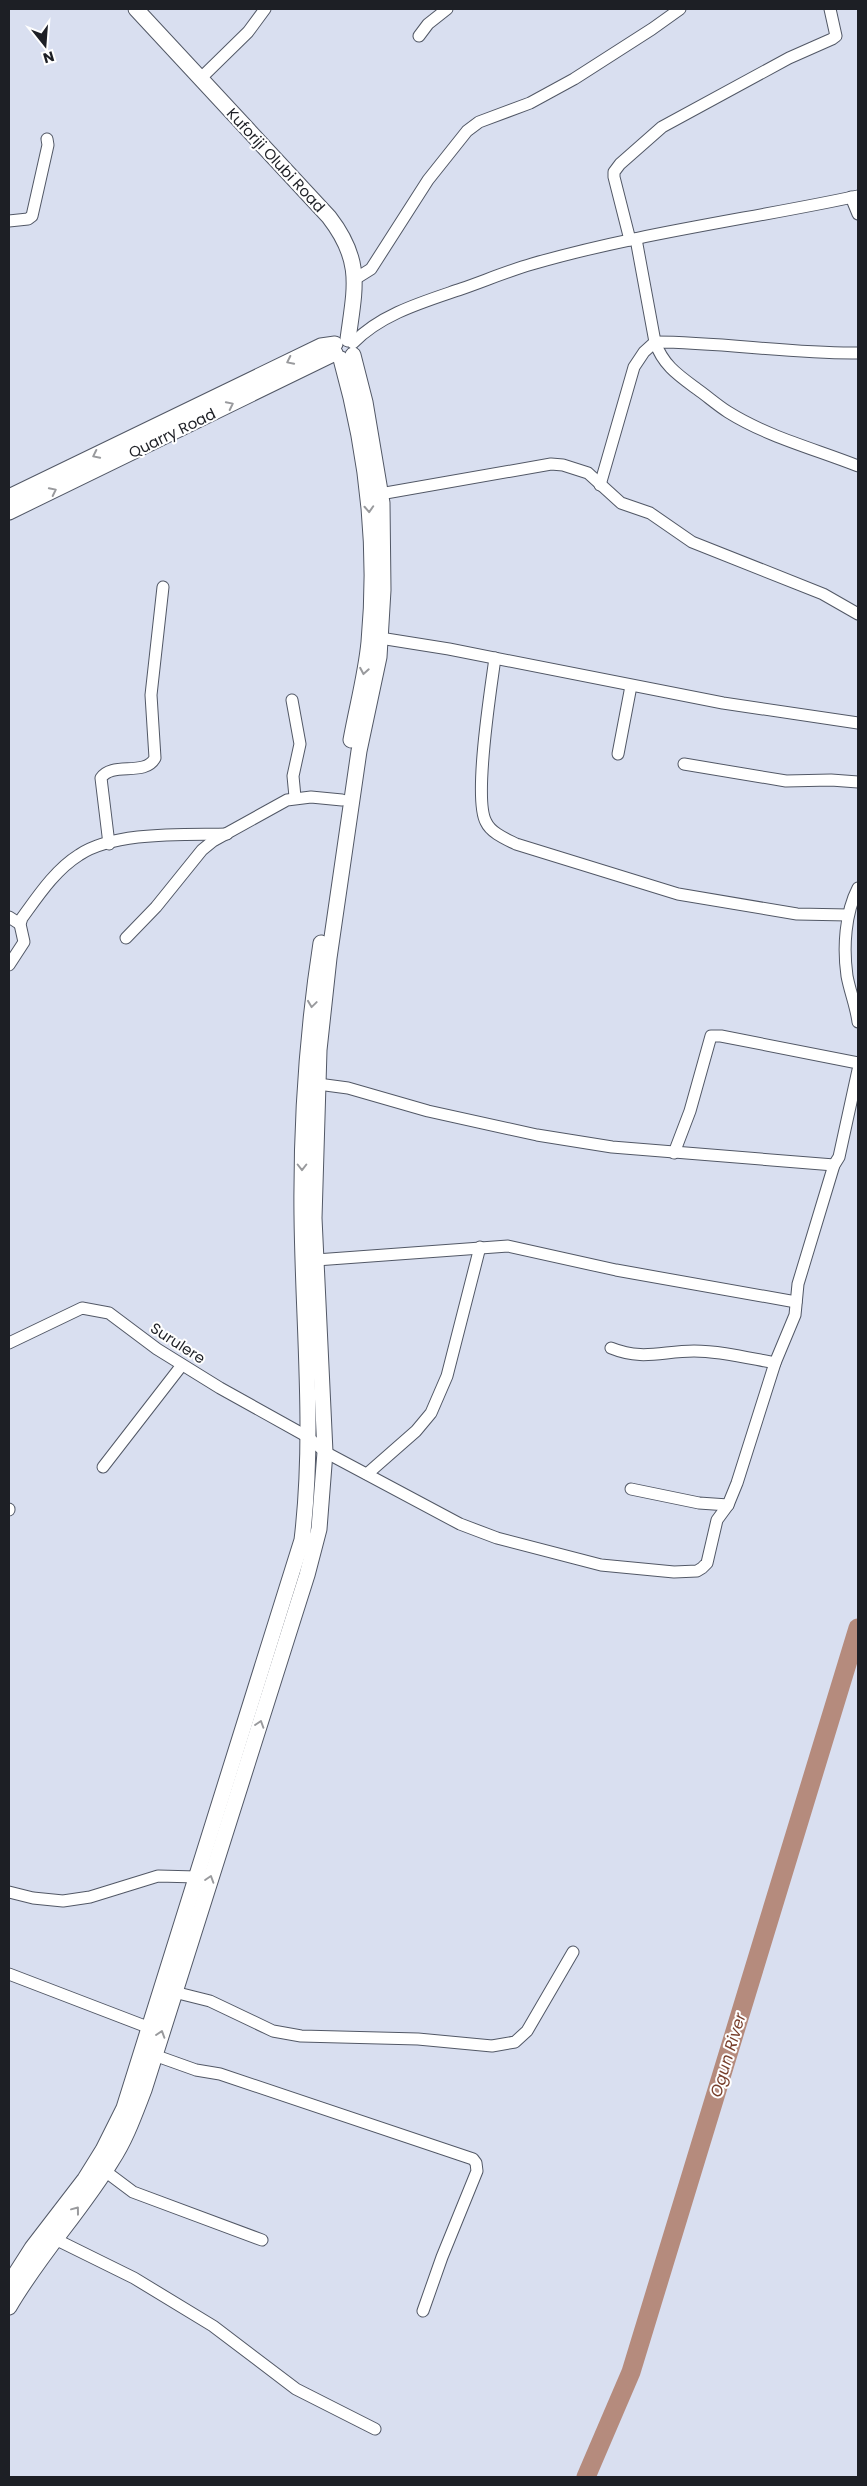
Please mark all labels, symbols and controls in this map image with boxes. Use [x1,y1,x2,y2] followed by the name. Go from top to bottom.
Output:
[20,20,70,70] north arrow
[41,46,57,69] text: N
[222,103,330,217] street label: Kuforiji Olubi Road
[286,355,295,365] one-way arrow
[225,400,234,411] one-way arrow
[125,403,219,463] street label: Quarry Road
[92,449,101,459] one-way arrow
[47,487,56,497] one-way arrow
[364,505,375,513] one-way arrow
[359,667,370,675] one-way arrow
[307,1000,317,1009] one-way arrow
[297,1163,308,1171] one-way arrow
[146,1317,210,1369] street label: Surulere
[254,1720,264,1729] one-way arrow
[205,1875,215,1883] one-way arrow
[704,2009,752,2100] water label: Ogun River
[155,2030,165,2038] one-way arrow
[71,2207,79,2216] one-way arrow

